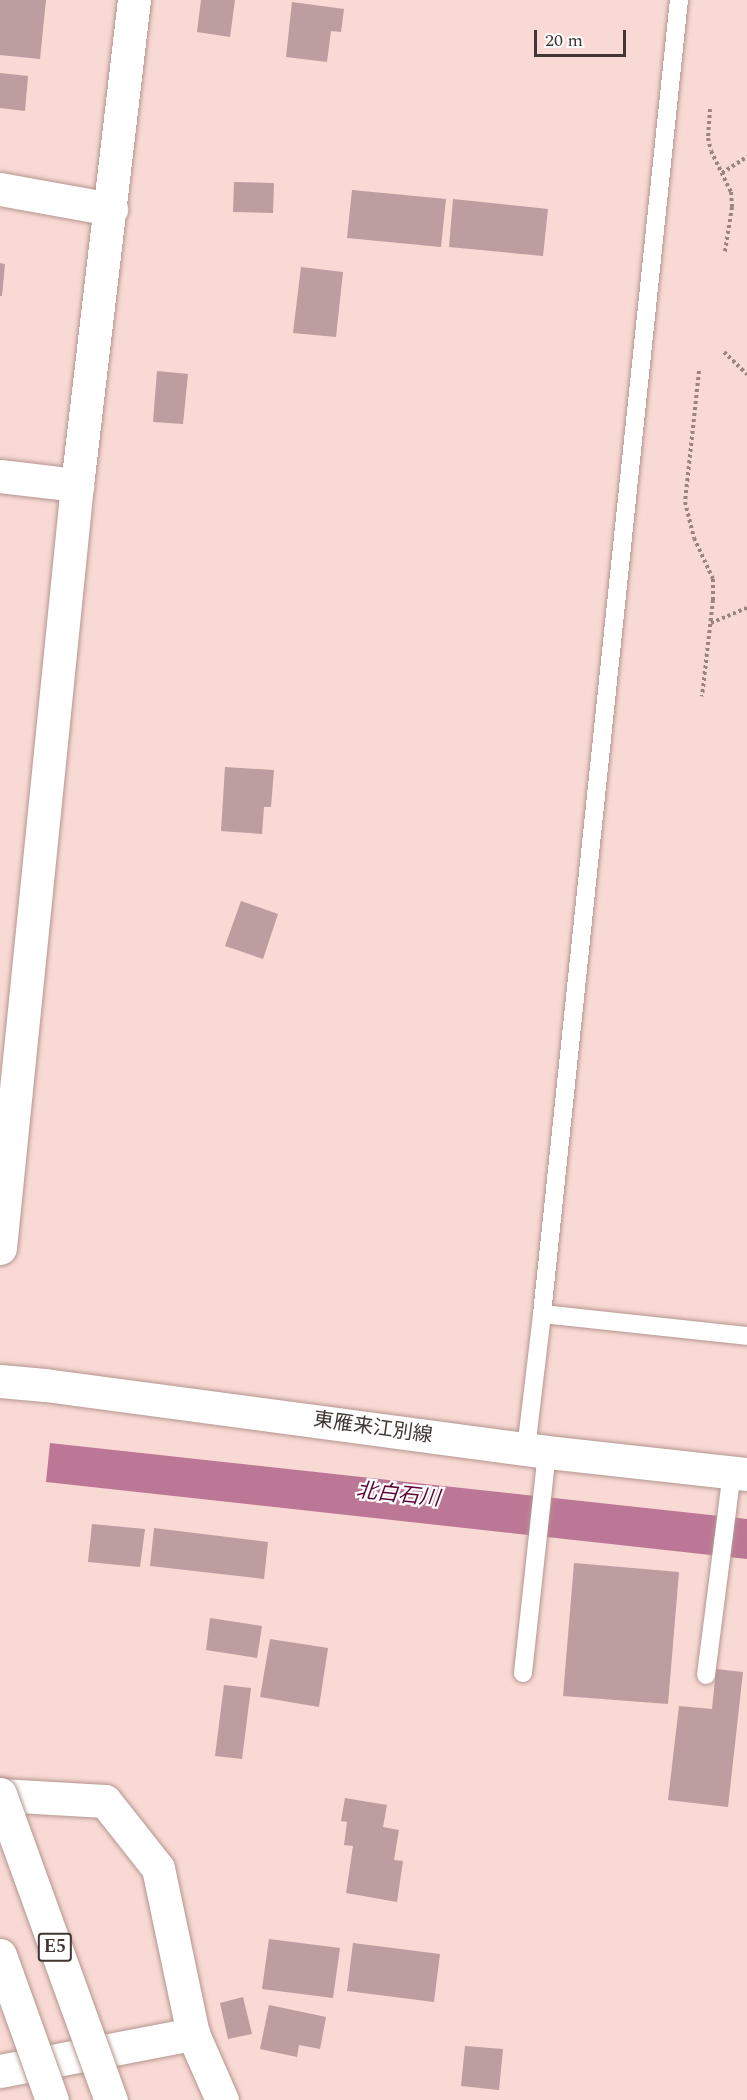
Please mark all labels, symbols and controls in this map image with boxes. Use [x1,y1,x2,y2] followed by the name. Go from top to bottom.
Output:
[537,18,628,56] scale bar
[545,27,583,54] text: 20 m
[312,1408,434,1448] street label: 東雁来江別線
[355,1478,441,1512] water label: 北白石川
[37,1932,73,1962] road number: E5

